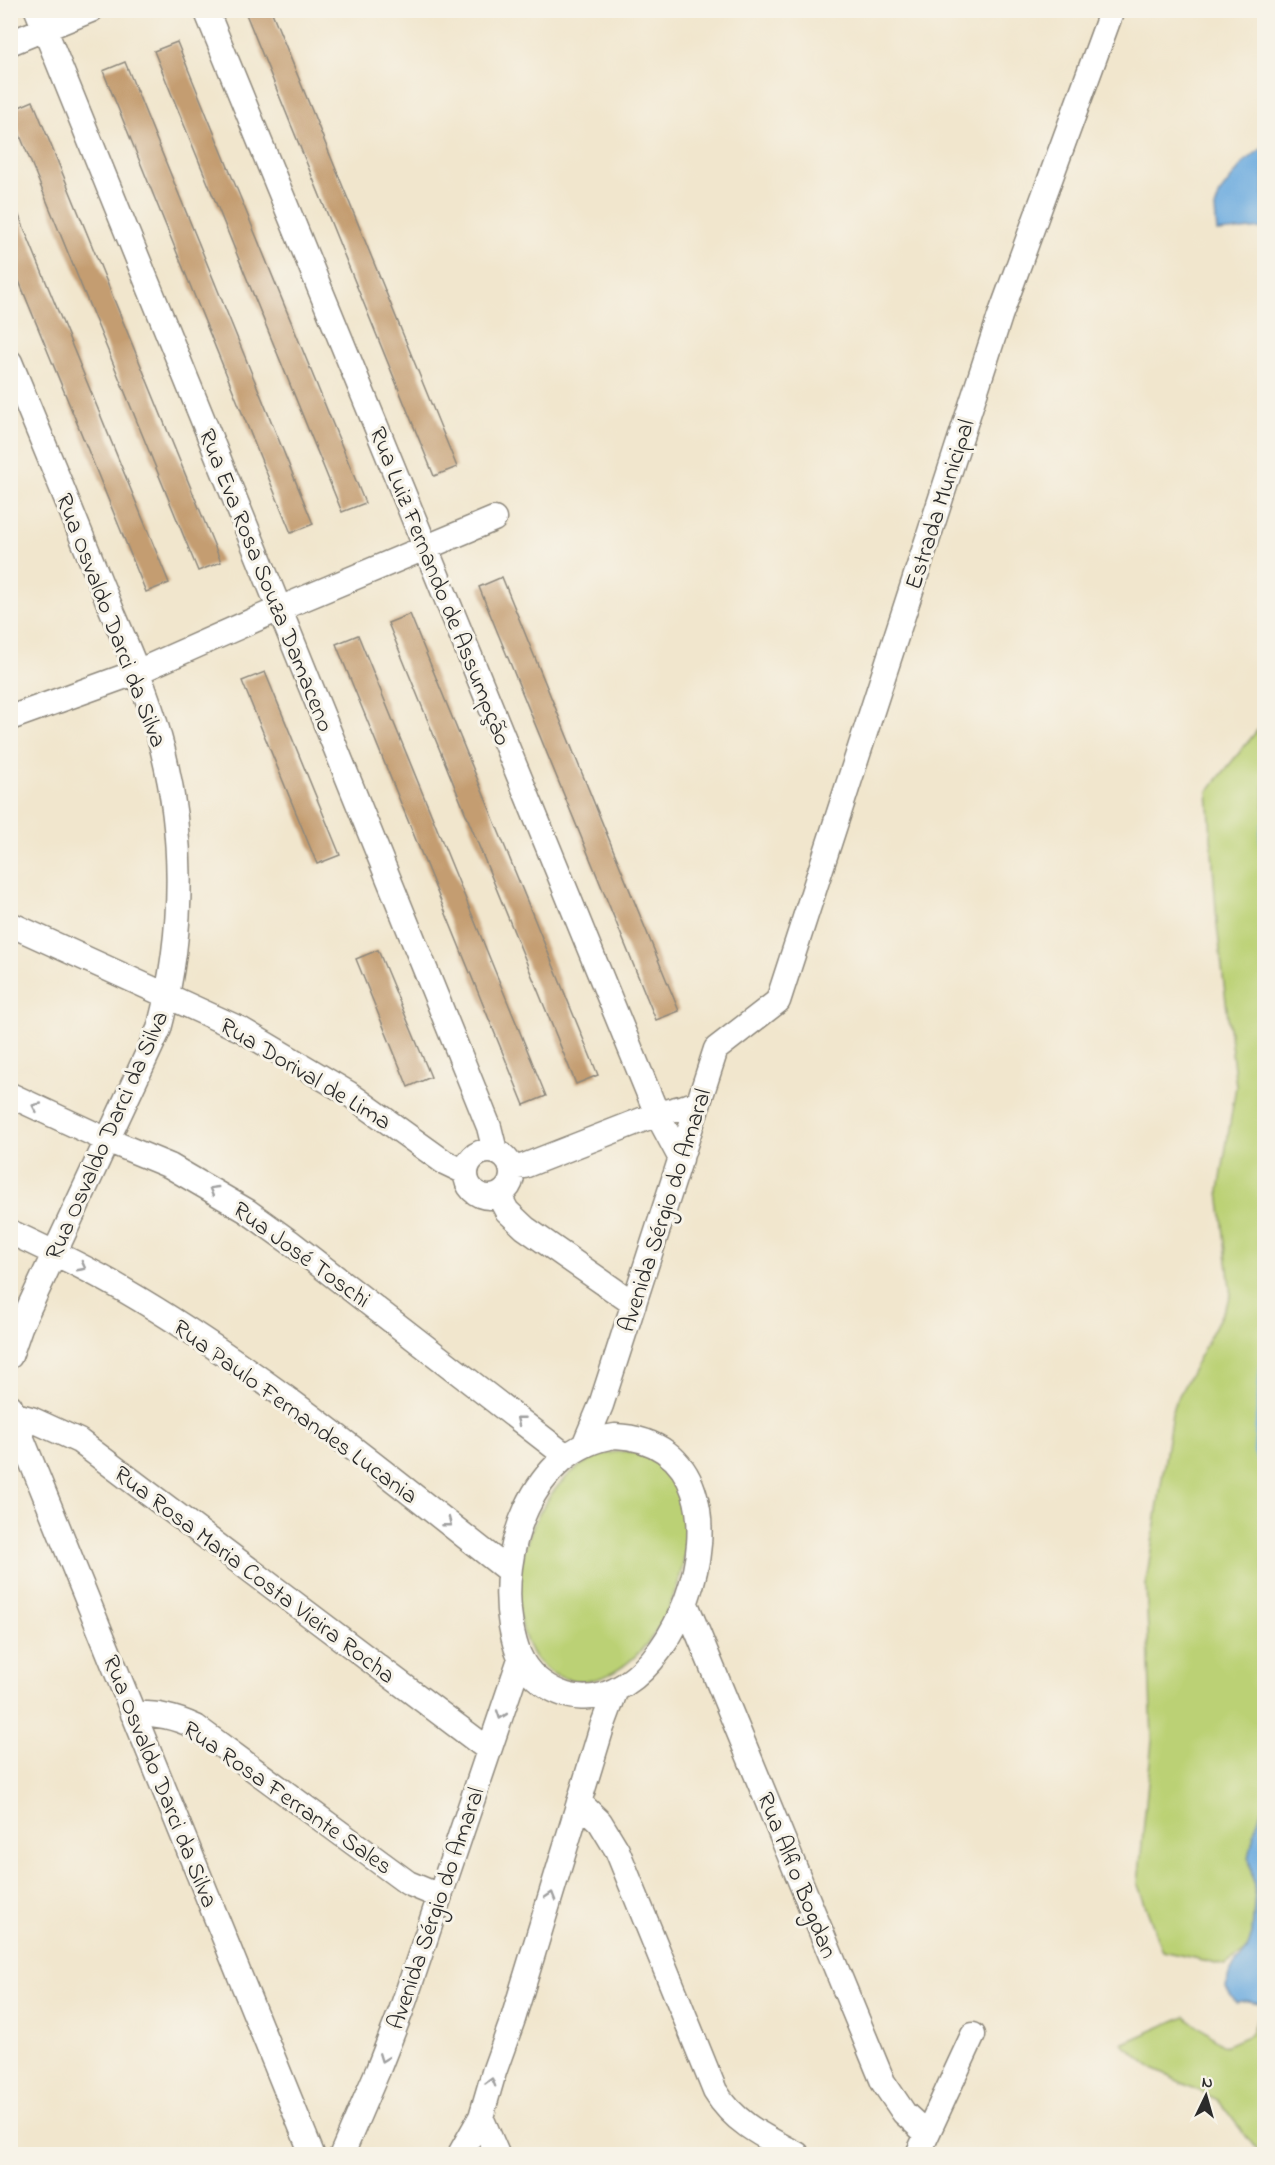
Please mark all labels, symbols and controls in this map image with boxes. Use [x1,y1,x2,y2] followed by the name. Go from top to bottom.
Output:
[897,415,985,594] street label: Estrada Municipal
[359,422,519,752] street label: Rua Luiz Fernando de Assumpção
[188,424,342,738] street label: Rua Eva Rosa Souza Damaceno
[45,489,174,753] street label: Rua Osvaldo Darci da Silva
[37,1006,179,1266] street label: Rua Osvaldo Darci da Silva
[212,1010,397,1140] street label: Rua Dorival de Lima
[610,1085,722,1337] street label: Avenida Sérgio do Amaral
[32,1103,43,1115] one-way arrow
[209,1186,219,1198] one-way arrow
[224,1194,377,1318] street label: Rua José Toschi
[76,1260,86,1271] one-way arrow
[165,1312,424,1514] street label: Rua Paulo Fernandes Lucania
[516,1416,527,1427] one-way arrow
[105,1458,402,1694] street label: Rua Rosa Maria Costa Vieira Rocha
[441,1515,452,1526] one-way arrow
[92,1650,225,1913] street label: Rua Osvaldo Darci da Silva
[496,1709,509,1720] one-way arrow
[175,1713,399,1885] street label: Rua Rosa Ferrante Sales
[379,1783,495,2035] street label: Avenida Sérgio do Amaral
[746,1788,845,1964] street label: Rua Alfio Bogdan
[544,1892,556,1902] one-way arrow
[378,2052,390,2063] one-way arrow
[1176,2066,1236,2126] north arrow
[1201,2071,1214,2095] text: N
[484,2077,496,2088] one-way arrow

